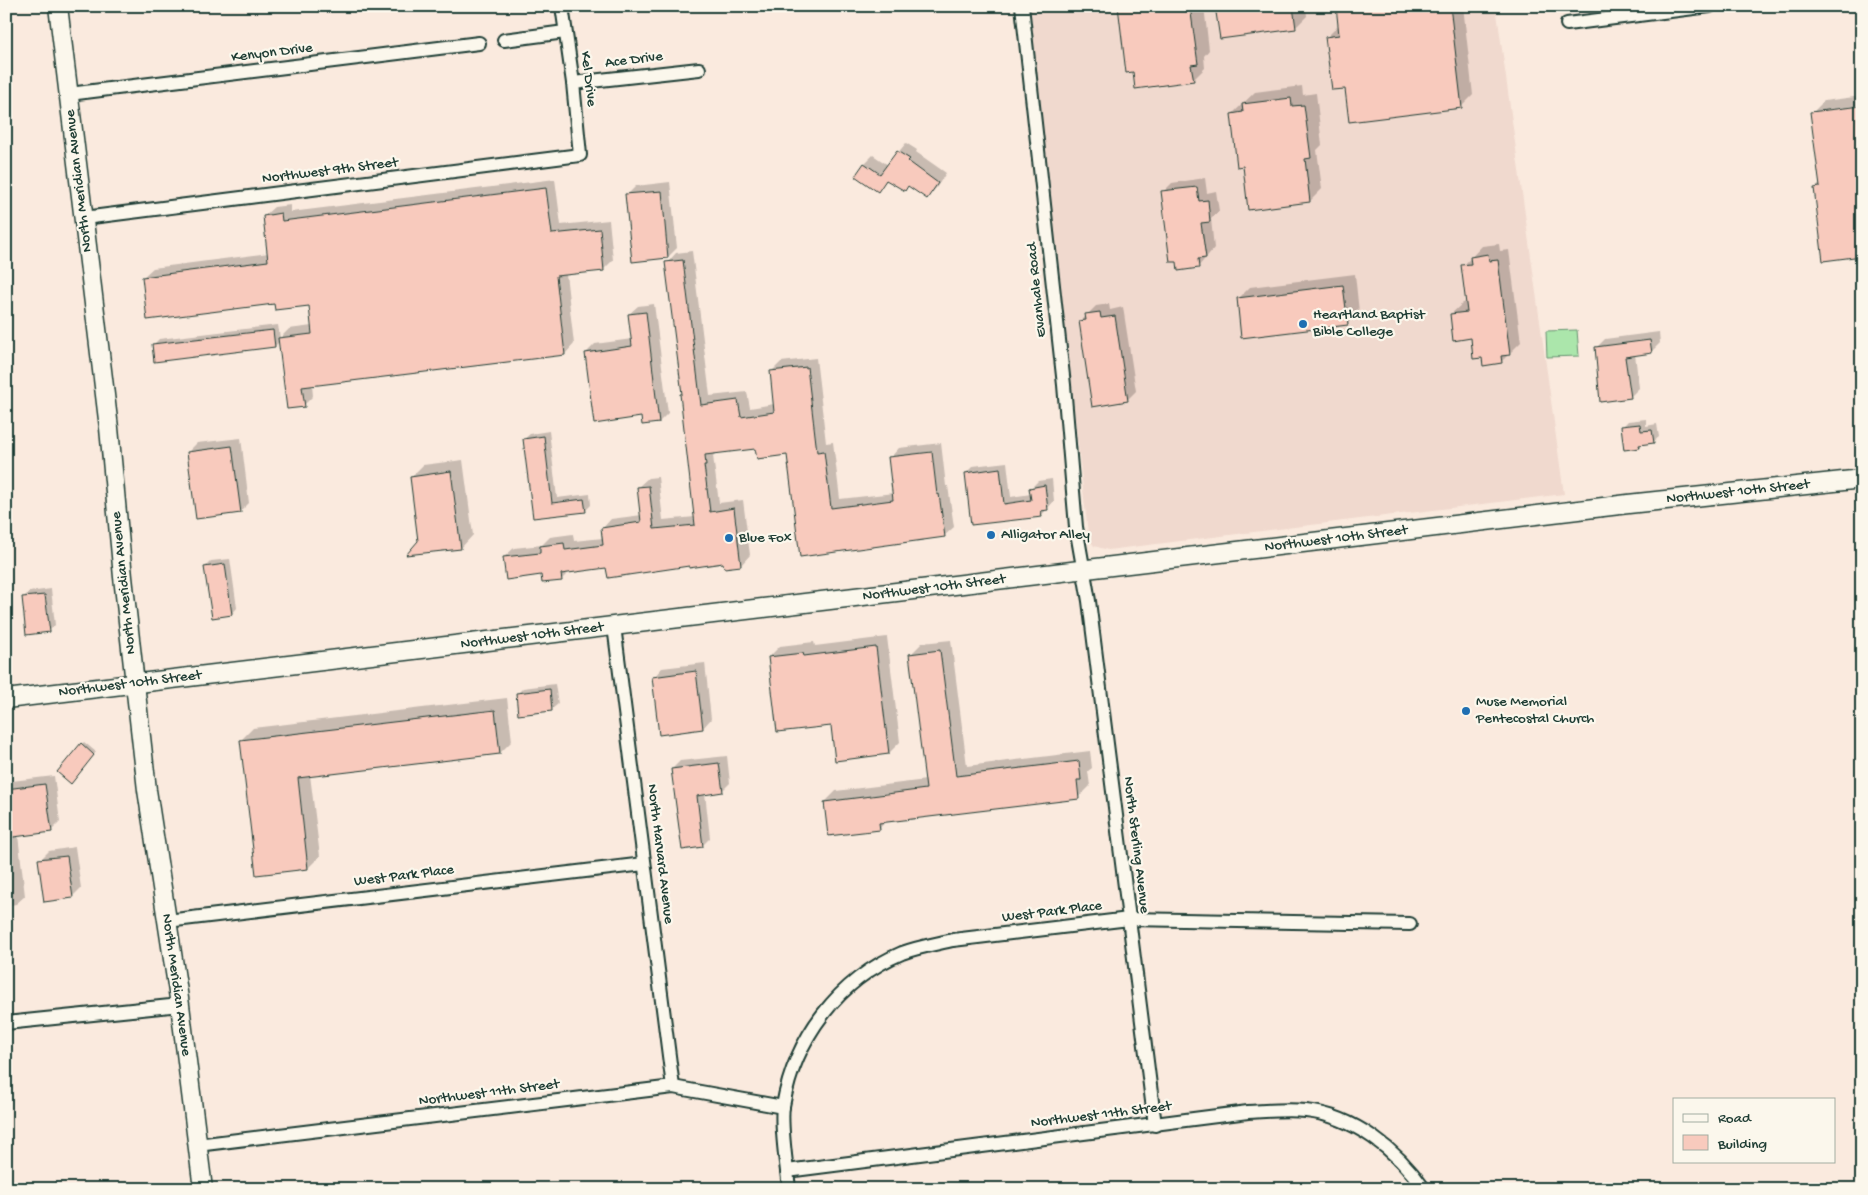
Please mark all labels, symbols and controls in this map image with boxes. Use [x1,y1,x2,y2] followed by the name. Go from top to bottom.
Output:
[230,39,314,67] street label: Kenyon Drive
[604,48,664,72] street label: Ace Drive
[576,50,600,108] street label: Kel Drive
[61,108,97,253] street label: North Meridian Avenue
[261,153,401,188] street label: Northwest 9th Street
[1023,241,1051,338] street label: Evanhale Road
[1312,306,1426,341] place label: Heartland Baptist Bible College
[1297,318,1309,330] marker: Heartland Baptist Bible College
[1665,475,1812,508] street label: Northwest 10th Street
[108,510,140,655] street label: North Meridian Avenue
[1263,521,1410,557] street label: Northwest 10th Street
[1001,526,1091,544] place label: Alligator Alley
[738,529,792,547] place label: Blue Fox
[985,529,997,541] marker: Alligator Alley
[723,532,735,544] marker: Blue Fox
[861,570,1008,606] street label: Northwest 10th Street
[459,618,606,654] street label: Northwest 10th Street
[57,666,204,702] street label: Northwest 10th Street
[1475,693,1594,728] place label: Muse Memorial Pentecostal Church
[1460,705,1472,717] marker: Muse Memorial Pentecostal Church
[1119,776,1153,915] street label: North Sterling Avenue
[643,783,678,925] street label: North Harvard Avenue
[353,861,455,891] street label: West Park Place
[1001,897,1103,927] street label: West Park Place
[157,913,195,1058] street label: North Meridian Avenue
[418,1075,562,1111] street label: Northwest 11th Street
[1030,1097,1174,1133] street label: Northwest 11th Street
[1673,1098,1836,1162] legend
[1718,1110,1752,1128] text: Road
[1717,1136,1767,1154] text: Building

